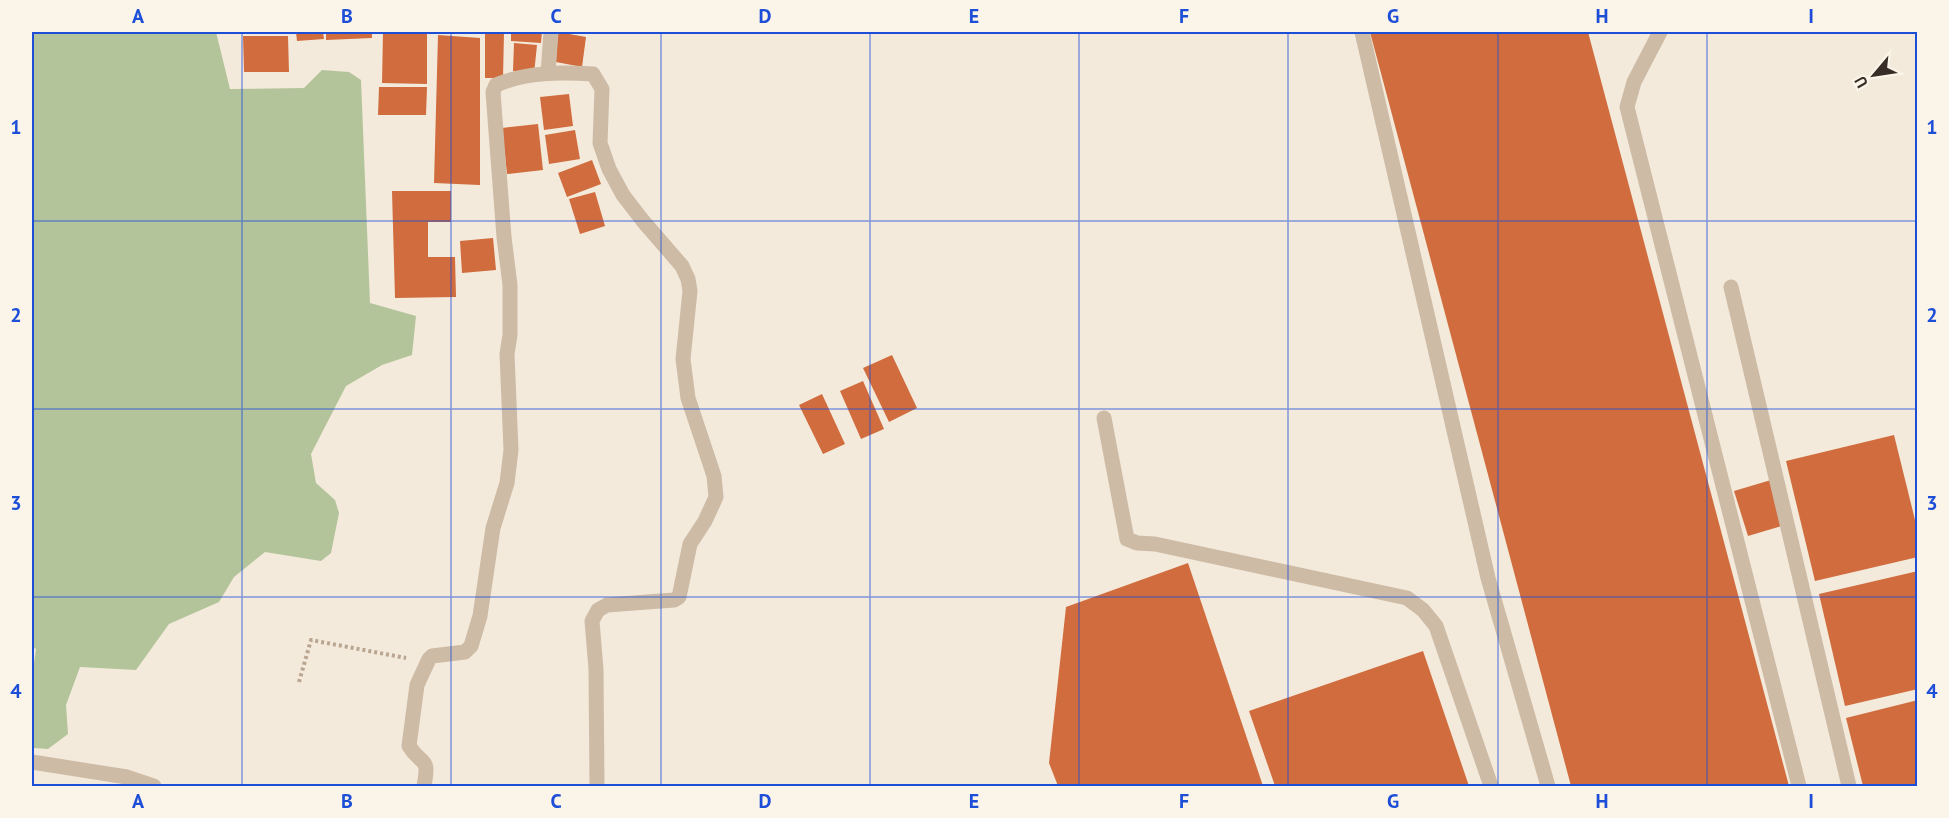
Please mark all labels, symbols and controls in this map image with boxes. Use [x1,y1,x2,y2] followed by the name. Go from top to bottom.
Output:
[132,3,145,29] text: A
[341,3,353,29] text: B
[550,3,562,29] text: C
[759,3,772,29] text: D
[969,3,979,29] text: E
[1179,3,1189,29] text: F
[1387,3,1399,29] text: G
[1595,3,1609,29] text: H
[1808,3,1814,29] text: I
[1844,45,1904,105] north arrow
[1850,73,1872,92] text: U
[10,114,22,140] text: 1
[1926,114,1938,140] text: 1
[10,302,22,328] text: 2
[1926,302,1938,328] text: 2
[10,490,22,516] text: 3
[1926,490,1938,516] text: 3
[10,678,22,704] text: 4
[1926,678,1938,704] text: 4
[132,788,145,814] text: A
[341,788,353,814] text: B
[550,788,562,814] text: C
[759,788,772,814] text: D
[969,788,979,814] text: E
[1179,788,1189,814] text: F
[1387,788,1399,814] text: G
[1595,788,1609,814] text: H
[1808,788,1814,814] text: I

